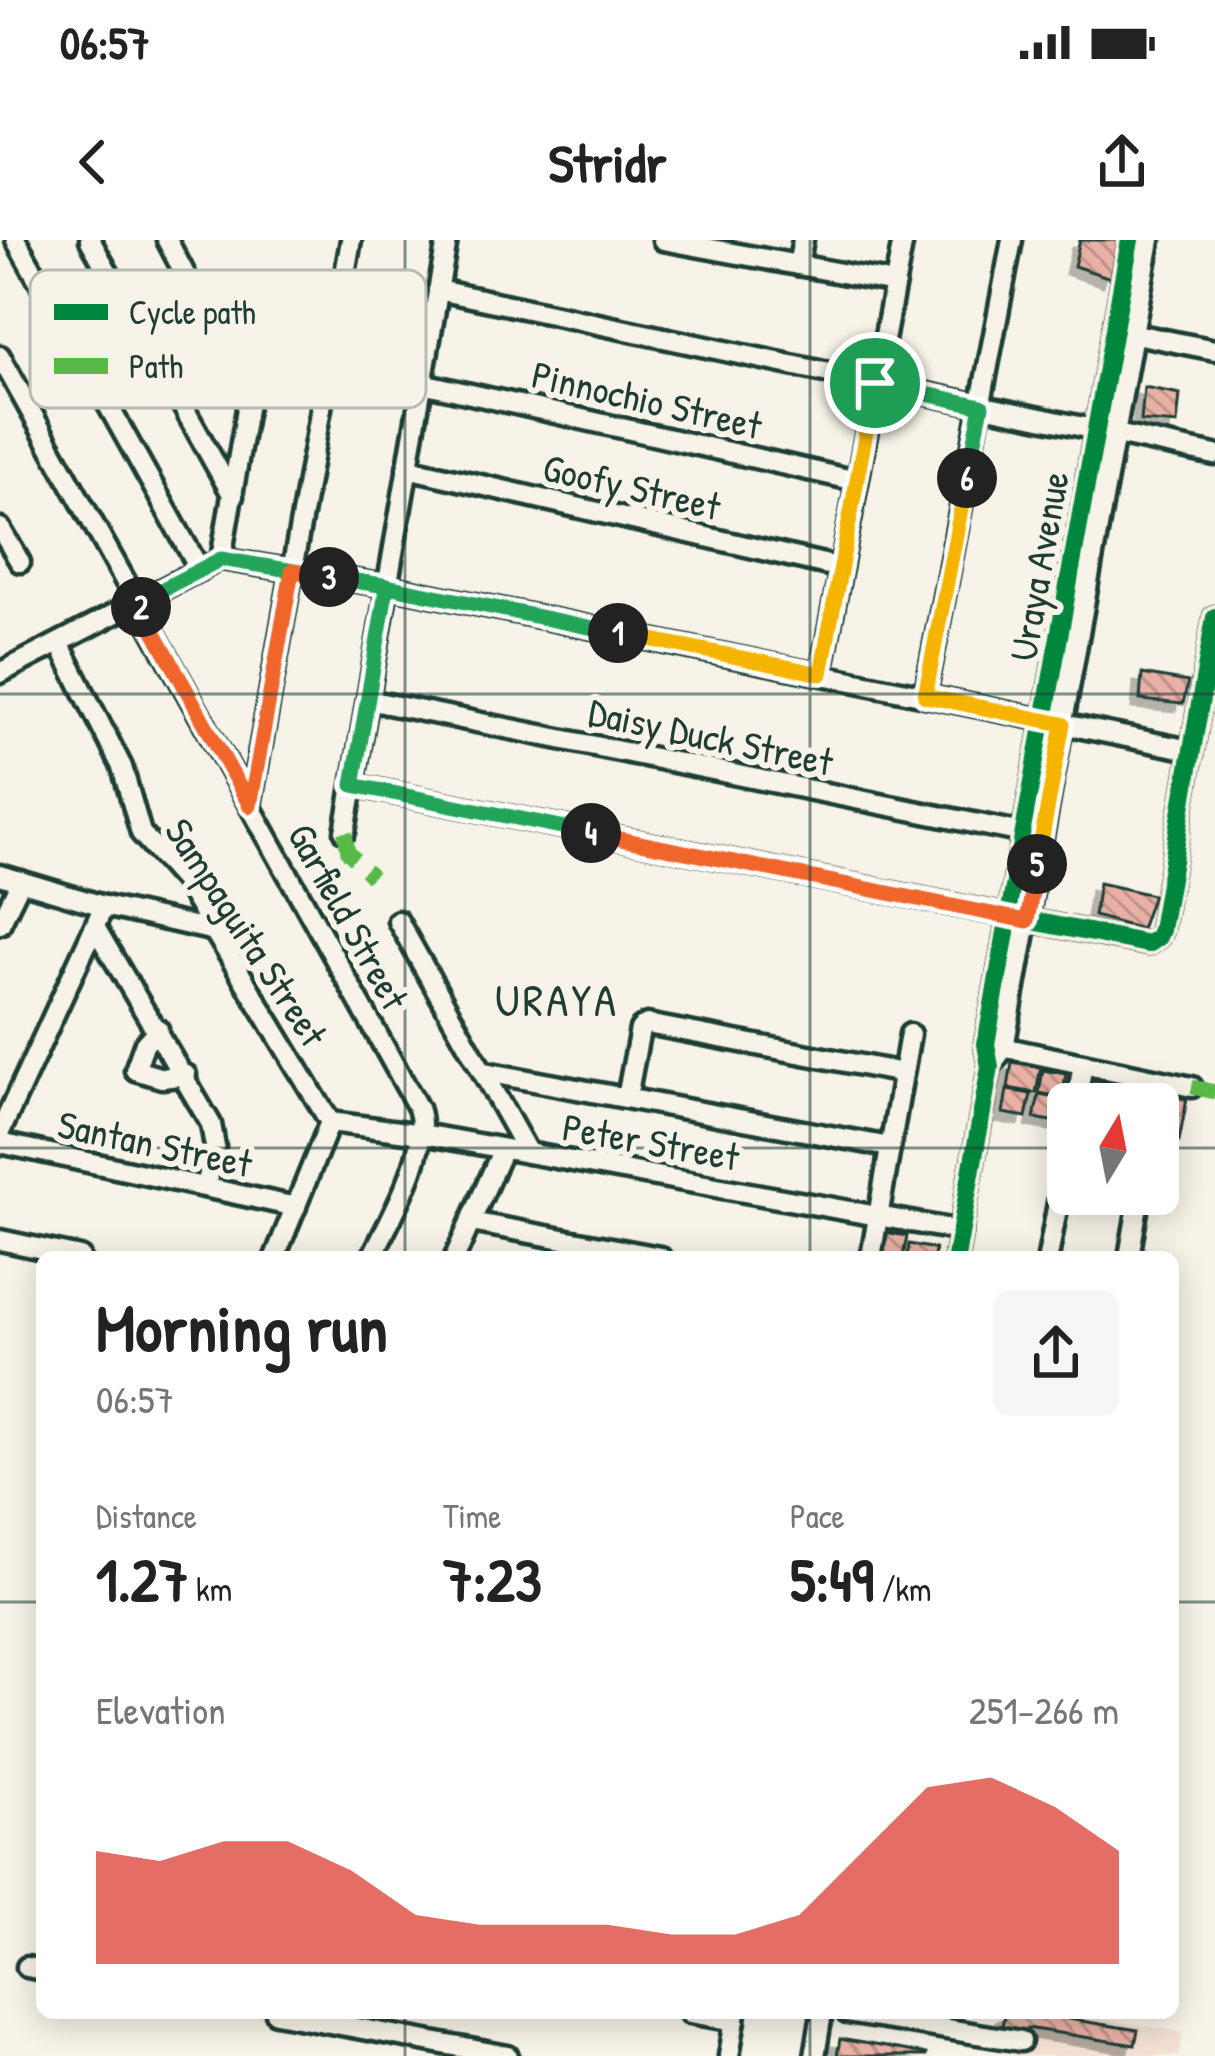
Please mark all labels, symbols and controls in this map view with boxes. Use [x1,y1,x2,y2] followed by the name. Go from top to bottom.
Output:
[60,12,150,73] text: 06:57
[548,126,667,199] text: Stridr
[60,129,126,195] icon: back
[1089,129,1155,195] icon: share
[30,270,426,408] legend
[129,290,256,335] text: Cycle path
[824,332,926,434] pin
[129,344,183,388] text: Path
[527,347,768,451] street label: Pinnochio Street
[842,350,908,416] icon: arrive
[538,440,726,532] street label: Goofy Street
[937,448,997,508] pin: 6
[960,456,974,500] text: 6
[995,467,1081,665] street label: Uraya Avenue
[299,547,359,607] pin: 3
[322,555,336,599] text: 3
[111,577,171,637] pin: 2
[133,585,149,629] text: 2
[588,603,648,663] pin: 1
[612,611,624,655] text: 1
[584,684,838,788] street label: Daisy Duck Street
[561,803,621,863] pin: 4
[153,808,341,1057] street label: Sampaguita Street
[585,811,597,855] text: 4
[276,813,422,1019] street label: Garfield Street
[1007,834,1067,894] pin: 5
[1030,842,1044,886] text: 5
[495,969,619,1030] district label: URAYA
[1047,1083,1179,1215] north arrow
[1047,1083,1179,1215] map controls
[53,1097,257,1190] street label: Santan Street
[559,1099,744,1183] street label: Peter Street
[96,1282,388,1372] text: Morning run
[993,1290,1119,1416] button: share
[96,1372,174,1425] text: 06:57
[96,1494,197,1538] text: Distance
[443,1494,501,1538] text: Time
[790,1494,845,1538] text: Pace
[96,1538,188,1620] text: 1.27
[443,1538,542,1620] text: 7:23
[790,1538,874,1620] text: 5:49
[188,1567,232,1611] text: km
[874,1567,932,1611] text: /km
[96,1683,226,1736] text: Elevation
[969,1683,1119,1736] text: 251–266 m

